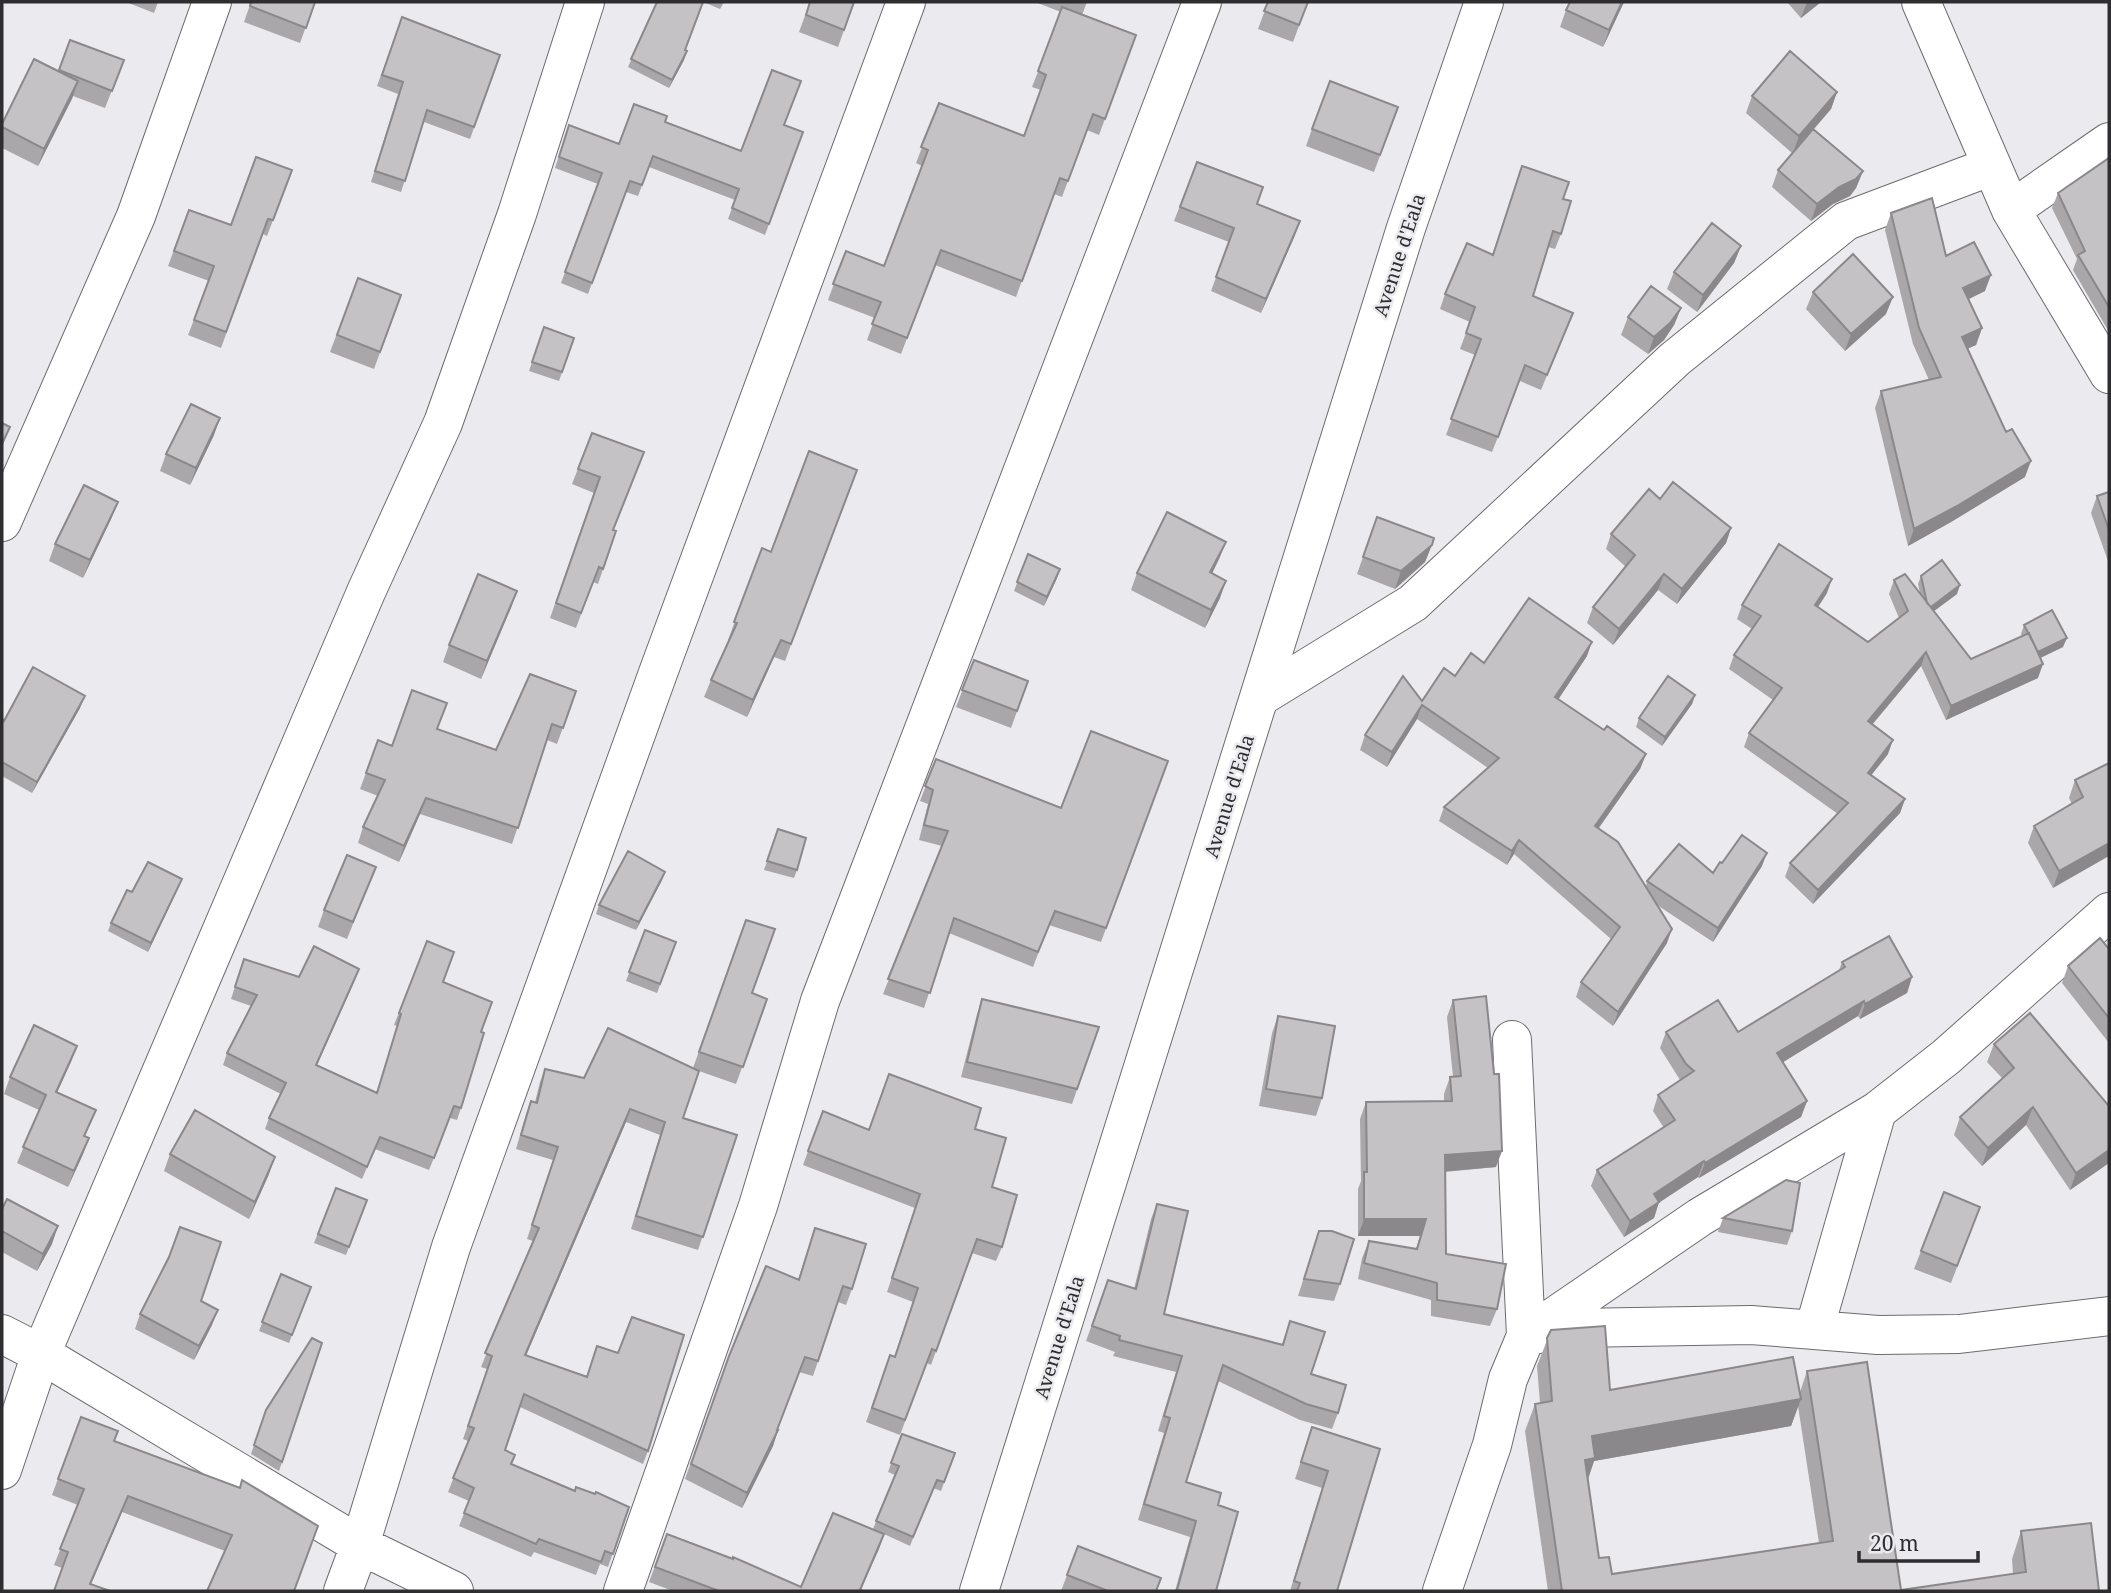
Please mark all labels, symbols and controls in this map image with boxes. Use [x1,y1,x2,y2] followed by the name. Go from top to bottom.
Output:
[1367,190,1431,320] street label: Avenue d'Eala
[1198,731,1260,861] street label: Avenue d'Eala
[1028,1272,1090,1402] street label: Avenue d'Eala
[1859,1520,1978,1564] scale bar
[1870,1529,1919,1557] text: 20 m

